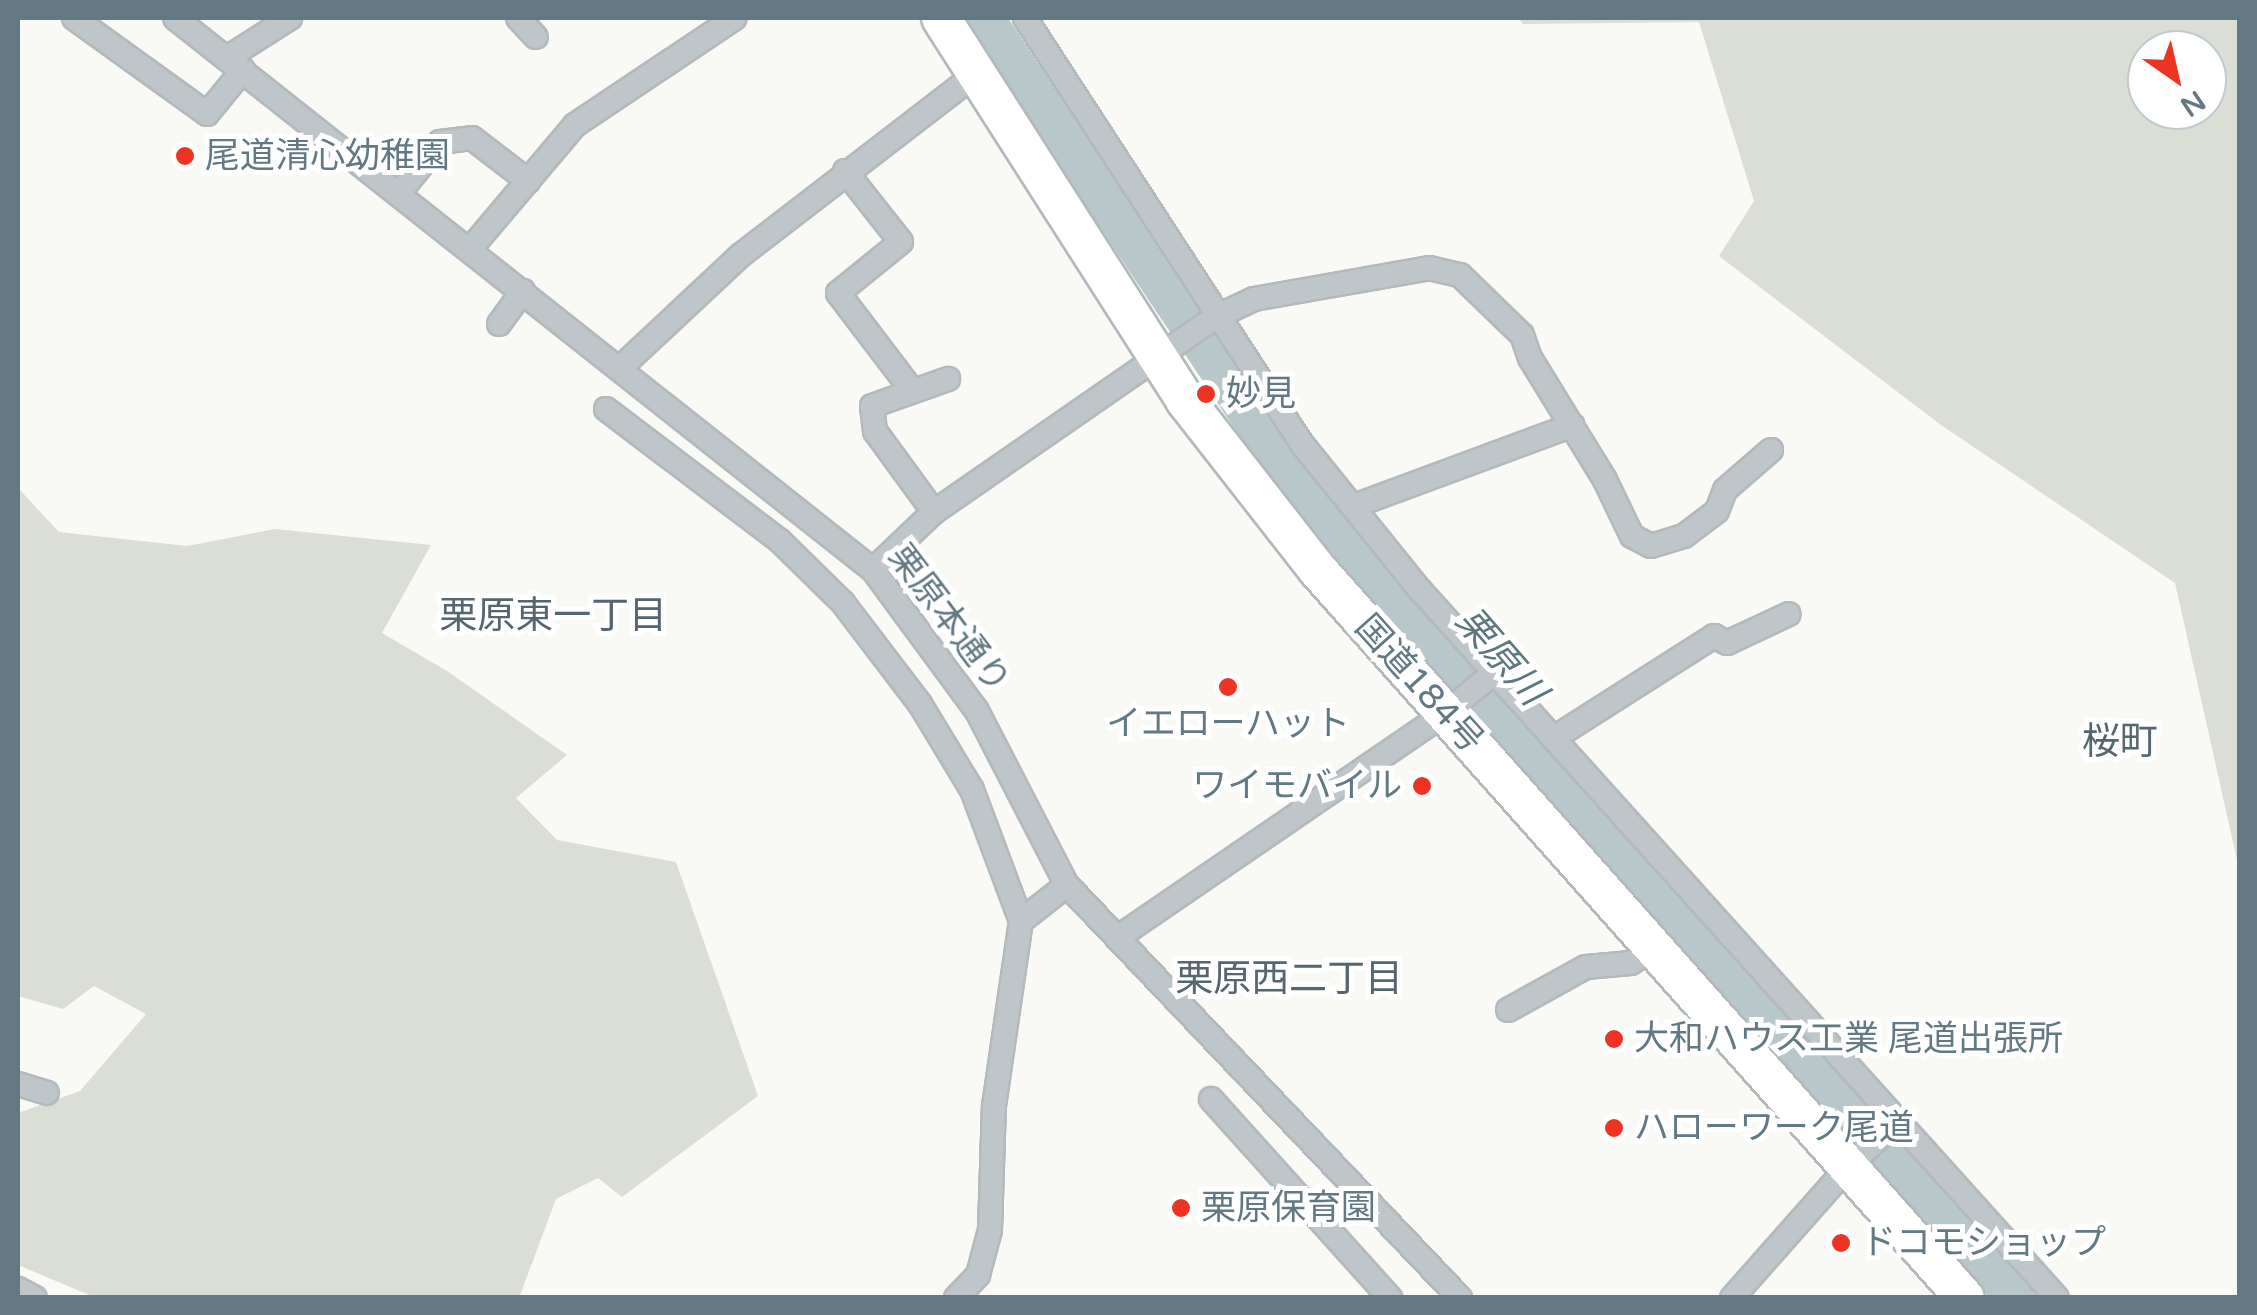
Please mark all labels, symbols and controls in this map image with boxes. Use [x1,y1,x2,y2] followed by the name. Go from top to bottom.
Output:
[2127,30,2227,130] north arrow
[2174,83,2211,124] text: N
[205,135,450,177] place label: 尾道清心幼稚園
[174,145,196,167] marker: 尾道清心幼稚園
[1226,373,1296,415] place label: 妙見
[1195,383,1217,405] marker: 妙見
[880,536,1018,702] street label: 栗原本通り
[439,594,667,640] district label: 栗原東一丁目
[1445,599,1555,715] water label: 栗原川
[1346,606,1492,762] street label: 国道184号
[1217,676,1239,698] marker: イエローハット
[1106,703,1350,745] place label: イエローハット
[2082,720,2158,766] district label: 桜町
[1192,765,1402,807] place label: ワイモバイル
[1411,775,1433,797] marker: ワイモバイル
[1175,957,1403,1003] district label: 栗原西二丁目
[1634,1018,2063,1060] place label: 大和ハウス工業 尾道出張所
[1603,1028,1625,1050] marker: 大和ハウス工業 尾道出張所
[1634,1107,1914,1149] place label: ハローワーク尾道
[1603,1117,1625,1139] marker: ハローワーク尾道
[1201,1187,1376,1229] place label: 栗原保育園
[1170,1197,1192,1219] marker: 栗原保育園
[1861,1222,2106,1264] place label: ドコモショップ
[1830,1232,1852,1254] marker: ドコモショップ

